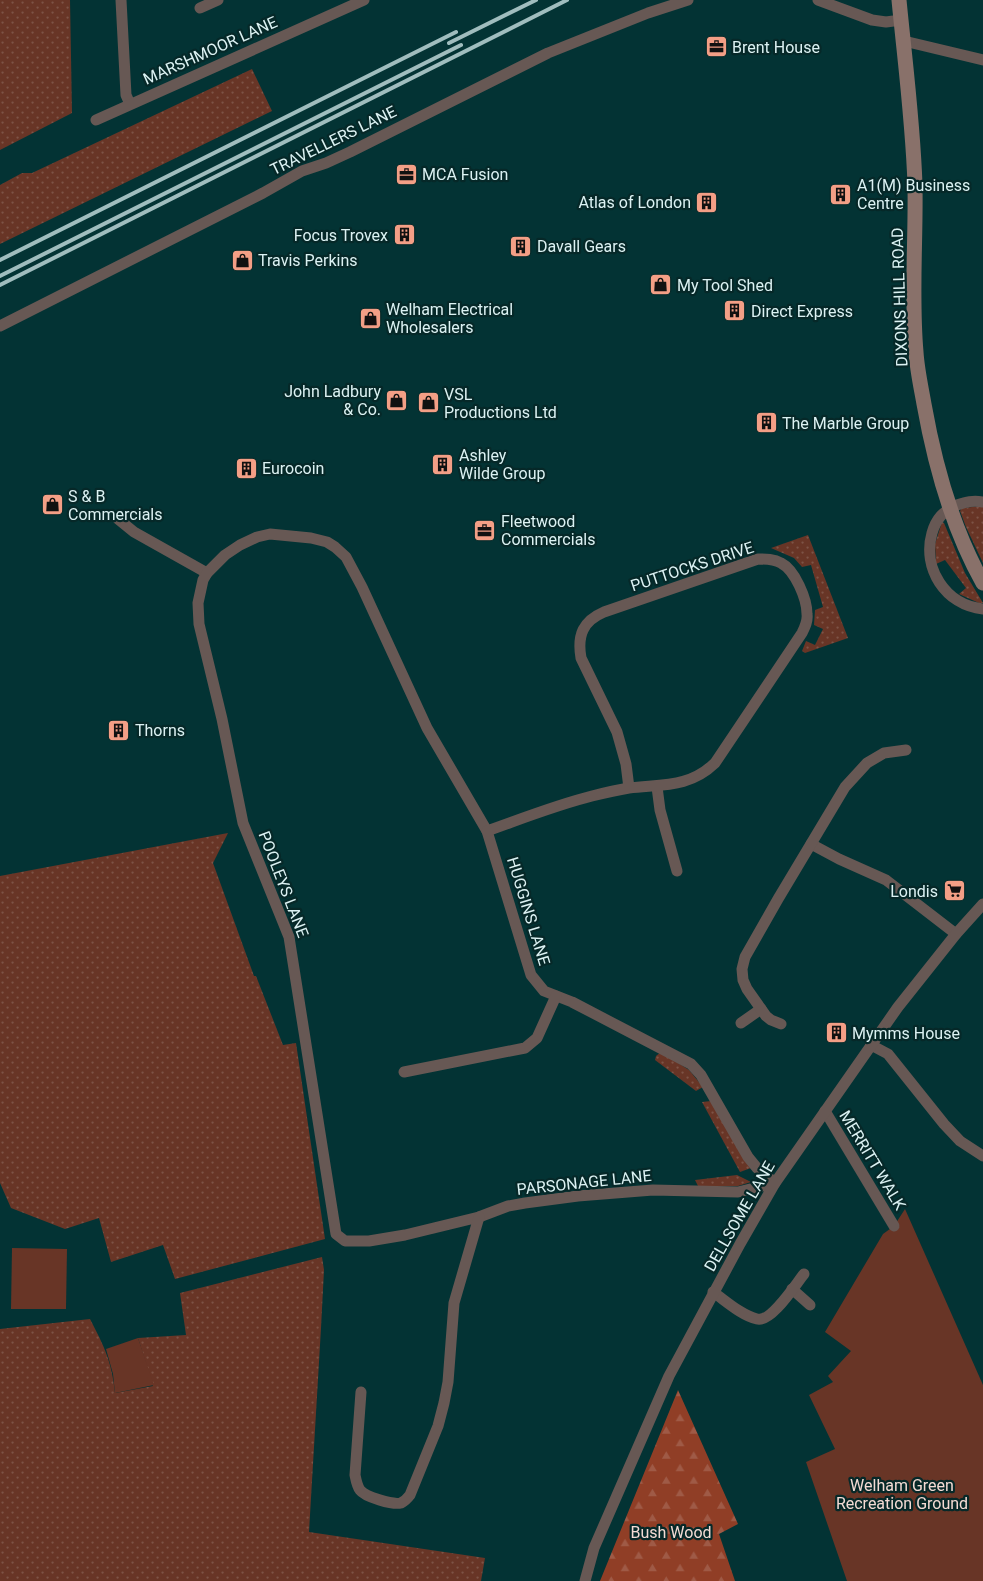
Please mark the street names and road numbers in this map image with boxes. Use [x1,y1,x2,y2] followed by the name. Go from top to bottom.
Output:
[140,12,280,89] street label: MARSHMOOR LANE
[267,102,399,179] street label: TRAVELLERS LANE
[888,227,911,367] street label: DIXONS HILL ROAD
[628,538,756,595] street label: PUTTOCKS DRIVE
[255,828,313,940] street label: POOLEYS LANE
[503,855,554,968] street label: HUGGINS LANE
[835,1107,910,1214] street label: MERRITT WALK
[700,1158,779,1275] street label: DELLSOME LANE
[516,1166,652,1199] street label: PARSONAGE LANE

